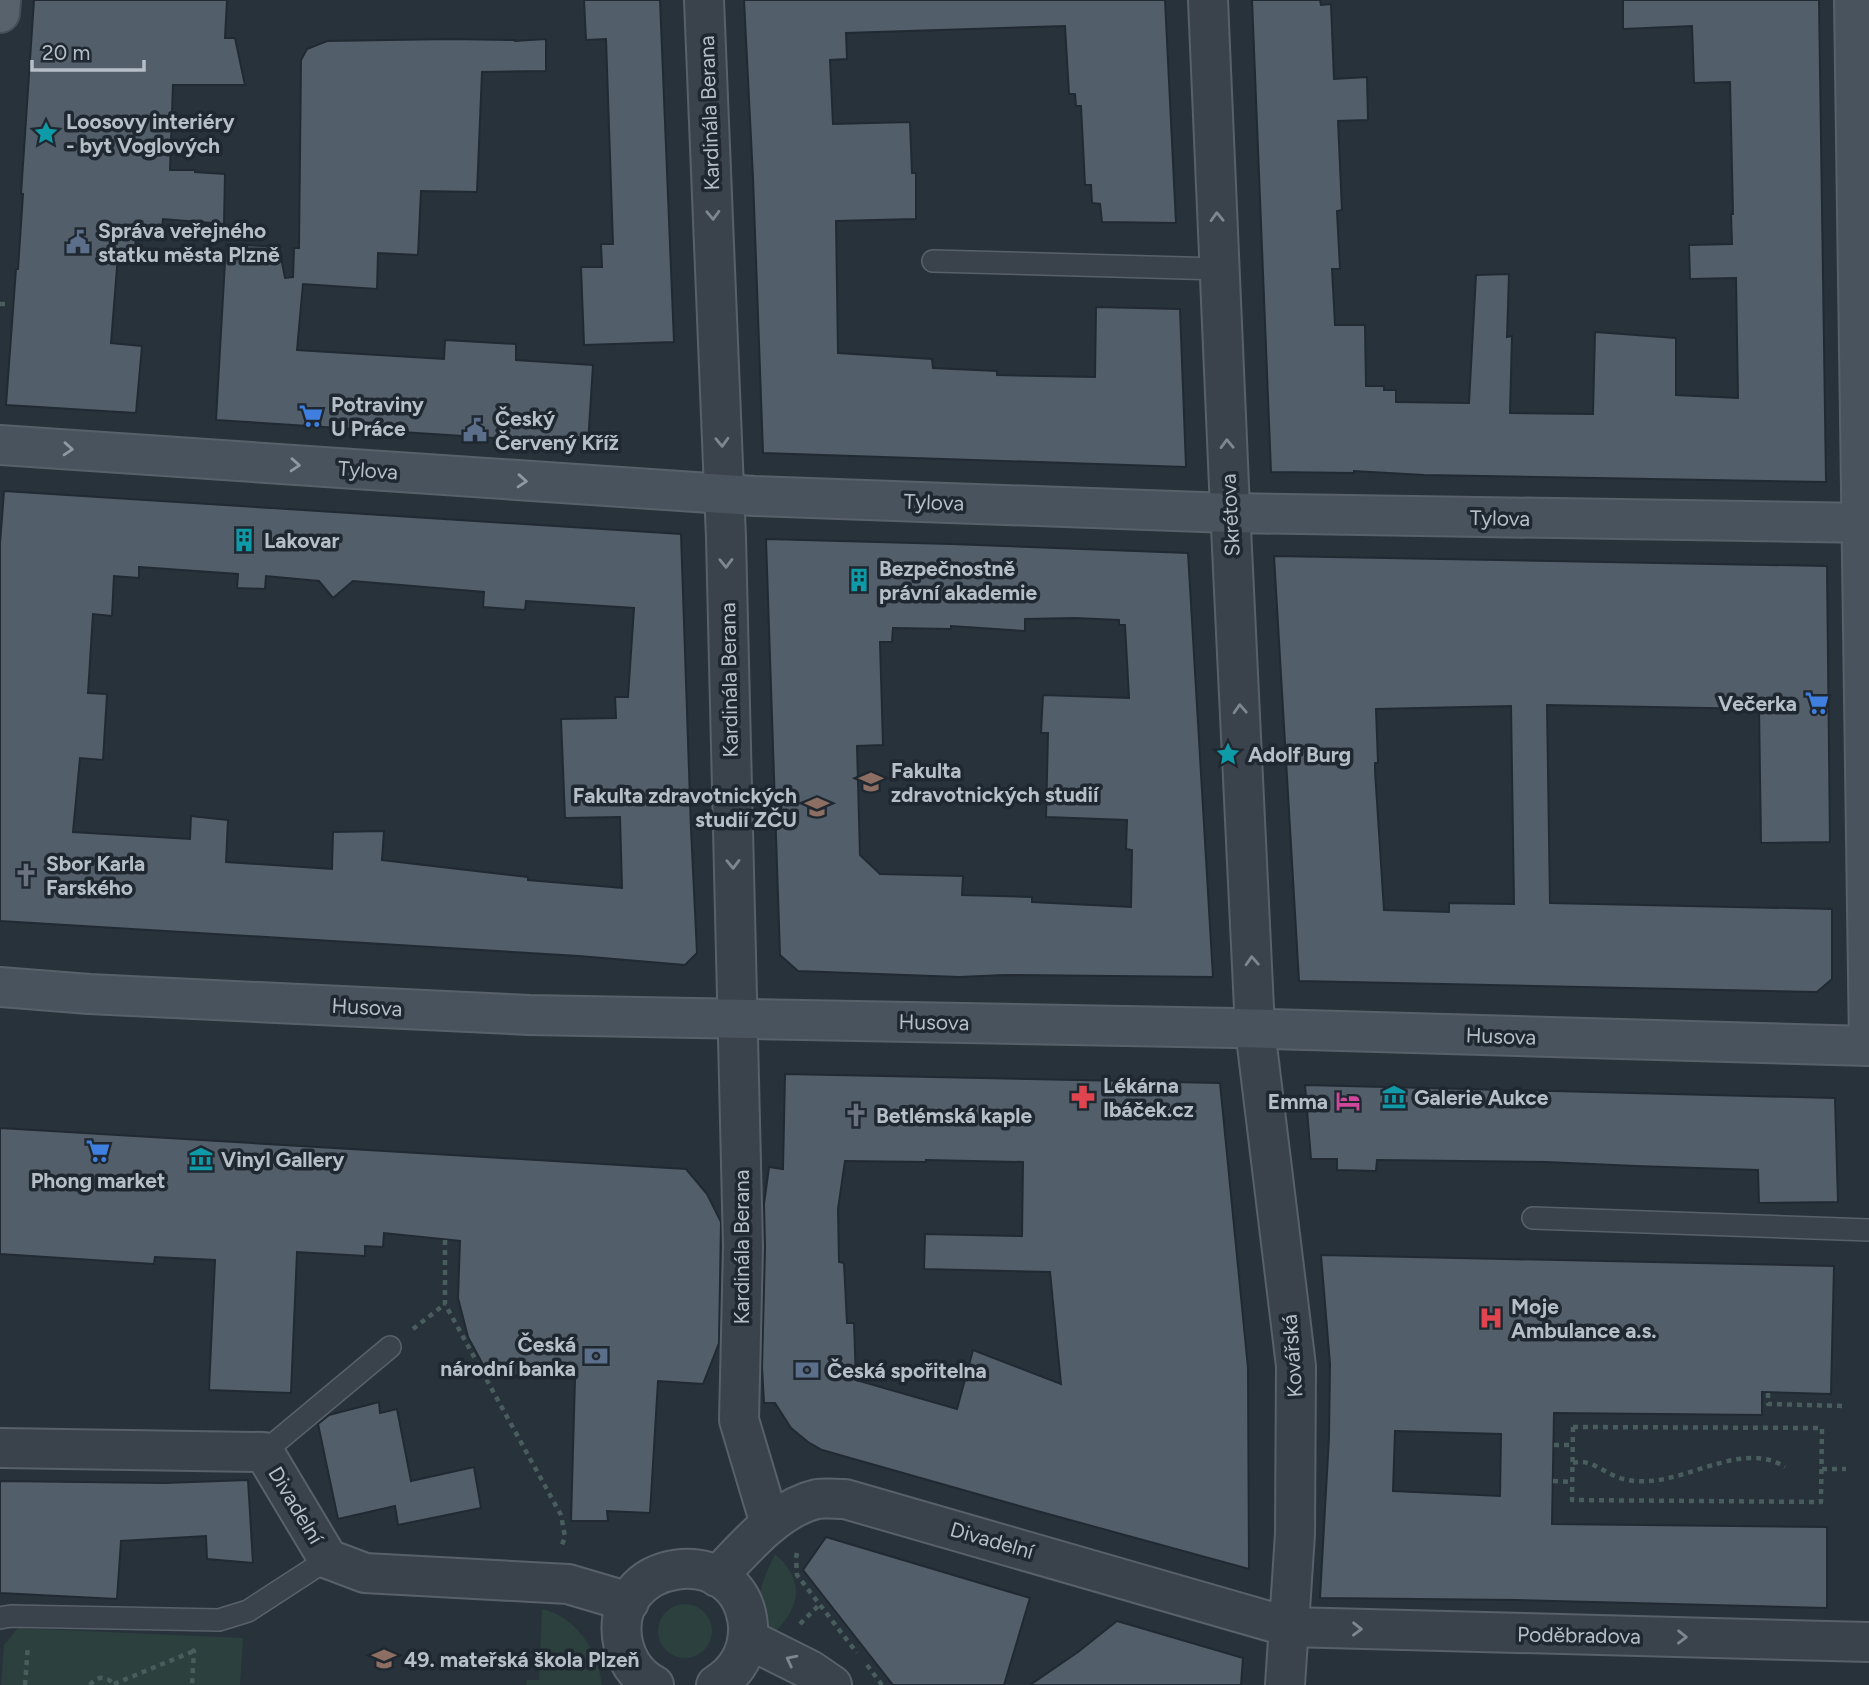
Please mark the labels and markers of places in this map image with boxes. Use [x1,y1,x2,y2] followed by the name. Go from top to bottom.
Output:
[66,109,235,158] place label: Loosovy interiéry - byt Voglových
[32,119,60,147] place icon: Loosovy interiéry - byt Voglových
[98,218,280,267] place label: Správa veřejného statku města Plzně
[64,228,92,256] public building icon: Správa veřejného statku města Plzně
[331,392,425,441] place label: Potraviny U Práce
[297,402,325,430] supermarket icon: Potraviny U Práce
[495,406,619,455] place label: Český Červený Kříž
[461,416,489,444] public building icon: Český Červený Kříž
[230,526,258,554] building icon: Lakovar
[264,528,339,553] place label: Lakovar
[879,556,1038,605] place label: Bezpečnostně právní akademie
[845,566,873,594] building icon: Bezpečnostně právní akademie
[1803,689,1831,717] supermarket icon: Večerka
[1718,691,1797,716] place label: Večerka
[1214,740,1242,768] place icon: Adolf Burg
[1248,742,1351,767] place label: Adolf Burg
[891,758,1100,807] place label: Fakulta zdravotnických studií
[857,768,885,796] school or university icon: Fakulta zdravotnických studií
[573,783,797,832] place label: Fakulta zdravotnických studií ZČU
[803,793,831,821] school or university icon: Fakulta zdravotnických studií ZČU
[46,851,145,900] place label: Sbor Karla Farského
[12,861,40,889] church icon: Sbor Karla Farského
[1103,1073,1194,1122] place label: Lékárna Ibáček.cz
[1069,1083,1097,1111] pharmacy icon: Lékárna Ibáček.cz
[1380,1083,1408,1111] museum icon: Galerie Aukce
[1414,1085,1549,1110] place label: Galerie Aukce
[1334,1087,1362,1115] hotel icon: Emma
[1268,1089,1328,1114] place label: Emma
[842,1101,870,1129] church icon: Betlémská kaple
[876,1103,1032,1128] place label: Betlémská kaple
[84,1137,112,1165] supermarket icon: Phong market
[187,1145,215,1173] museum icon: Vinyl Gallery
[221,1147,345,1172] place label: Vinyl Gallery
[31,1168,165,1193] place label: Phong market
[1511,1294,1657,1343] place label: Moje Ambulance a.s.
[1477,1304,1505,1332] hospital icon: Moje Ambulance a.s.
[440,1332,576,1381] place label: Česká národní banka
[582,1342,610,1370] bank icon: Česká národní banka
[793,1356,821,1384] bank icon: Česká spořitelna
[827,1358,987,1383] place label: Česká spořitelna
[370,1645,398,1673] school or university icon: 49. mateřská škola Plzeň
[404,1647,639,1672] place label: 49. mateřská škola Plzeň

